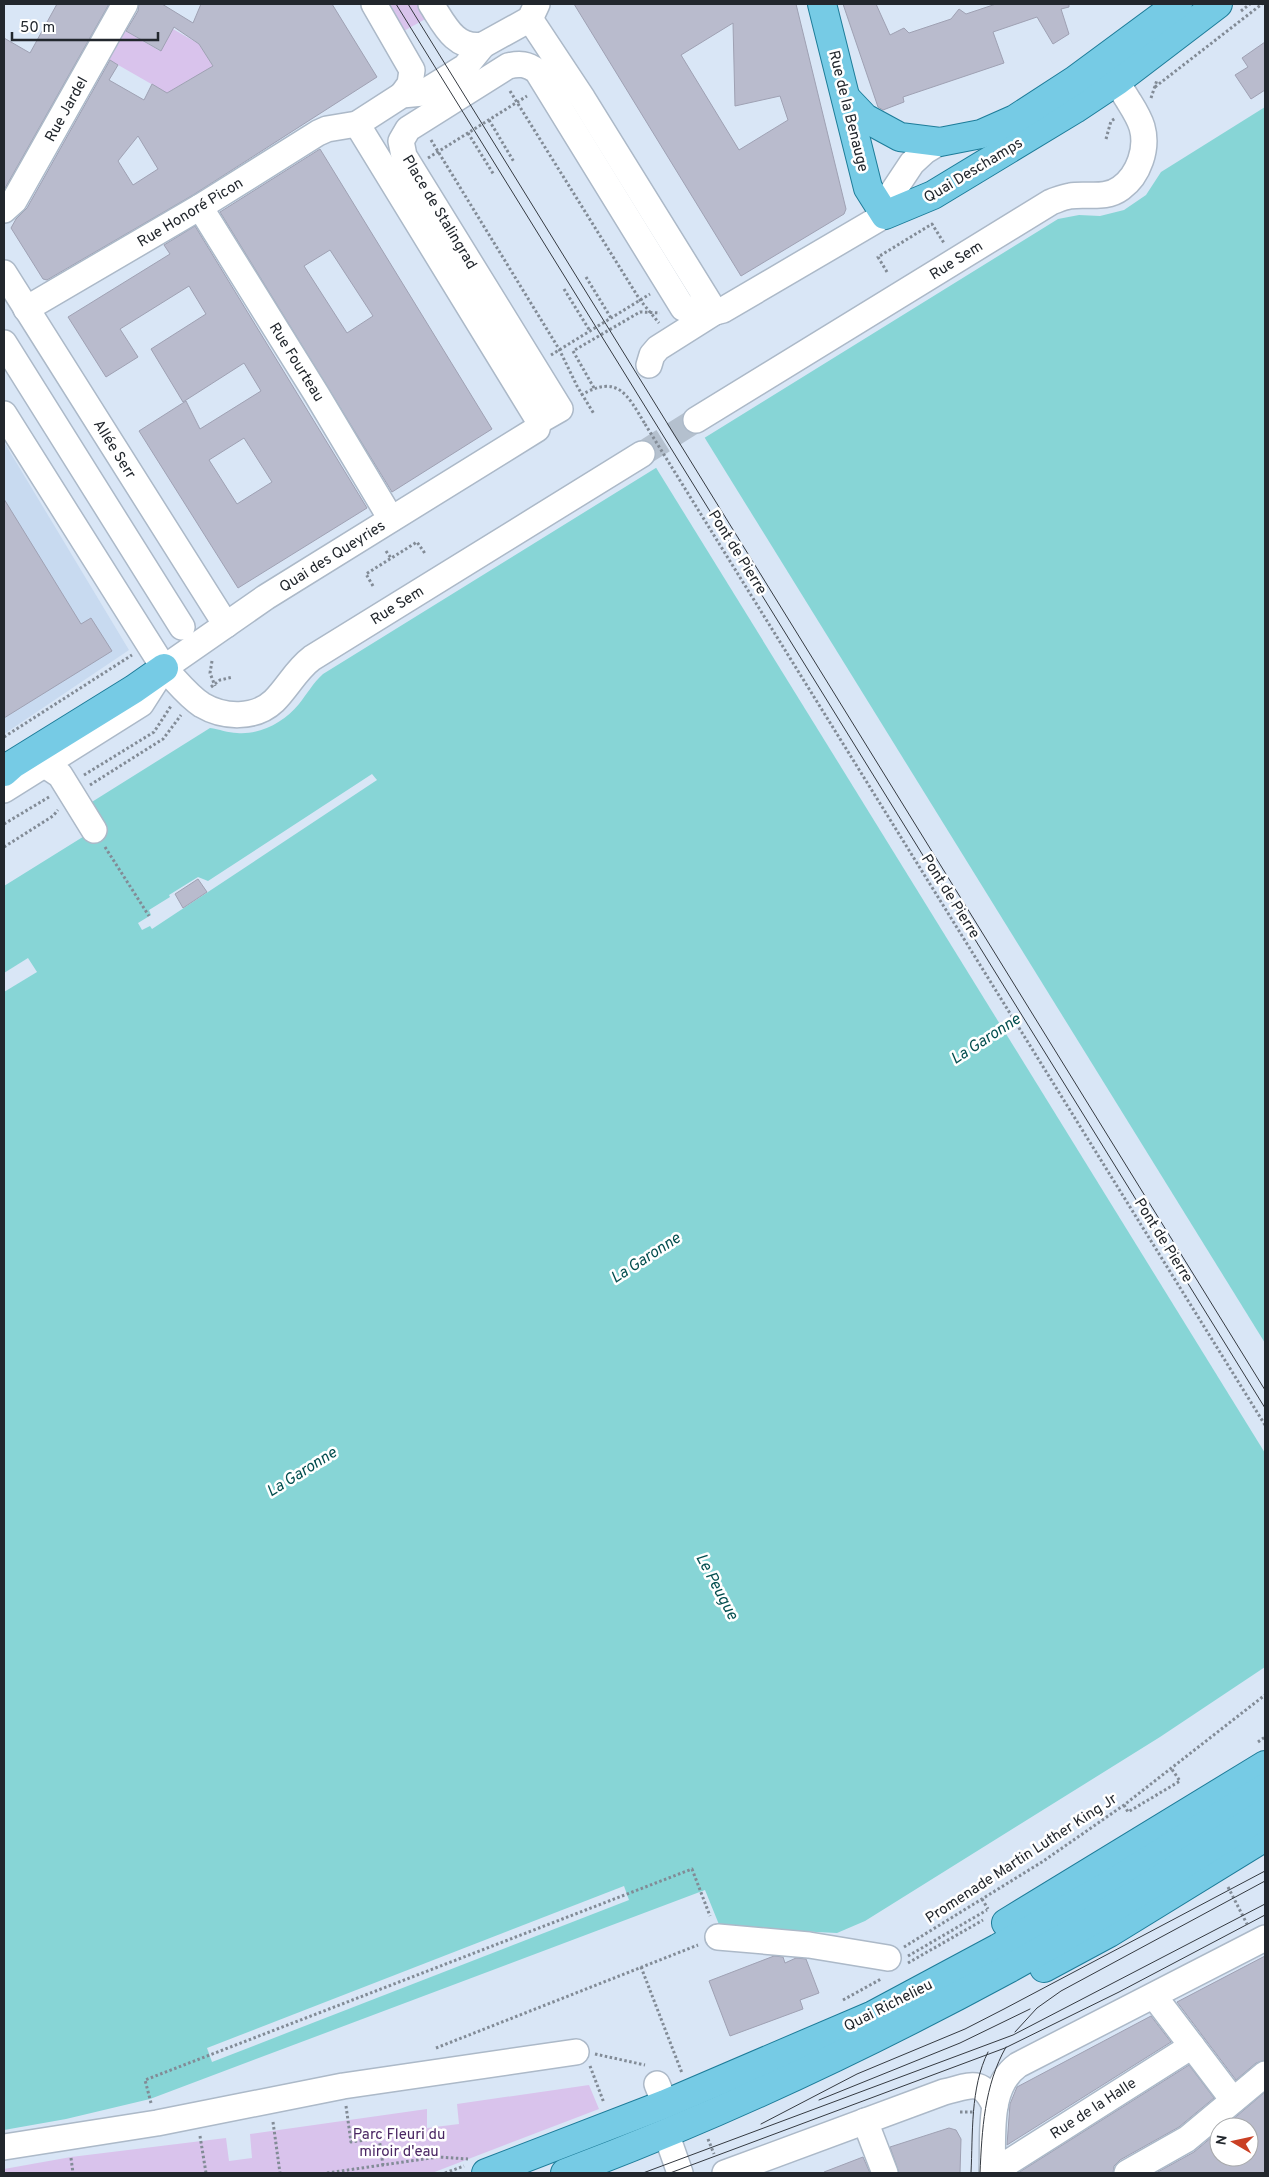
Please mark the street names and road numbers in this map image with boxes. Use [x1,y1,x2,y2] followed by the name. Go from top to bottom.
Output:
[823,49,872,174] street label: Rue de la Benauge
[42,74,93,146] street label: Rue Jardel
[921,134,1027,208] street label: Quai Deschamps
[397,152,480,273] street label: Place de Stalingrad
[134,174,247,252] street label: Rue Honoré Picon
[927,237,987,285] street label: Rue Sem
[264,320,328,406] street label: Rue Fourteau
[88,417,139,483] street label: Allée Serr
[703,507,770,599] street label: Pont de Pierre
[276,517,389,597] street label: Quai des Queyries
[368,582,428,630] street label: Rue Sem
[916,851,983,943] street label: Pont de Pierre
[1129,1195,1196,1287] street label: Pont de Pierre
[922,1790,1121,1928] street label: Promenade Martin Luther King Jr
[841,1976,936,2037] street label: Quai Richelieu
[1047,2074,1140,2144] street label: Rue de la Halle

